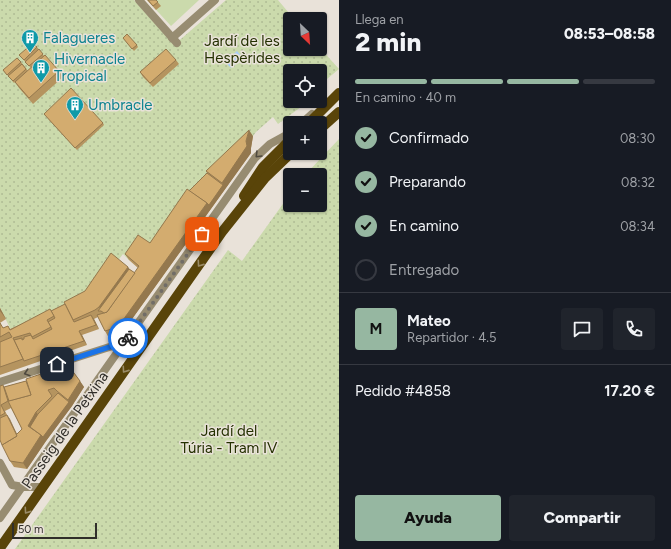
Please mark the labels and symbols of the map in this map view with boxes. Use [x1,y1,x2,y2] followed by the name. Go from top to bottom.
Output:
[283,12,327,56] north arrow
[20,28,40,53] building icon: Falagueres
[43,29,115,47] place label: Falagueres
[204,32,280,67] park label: Jardí de les Hespèrides
[54,50,125,85] place label: Hivernacle Tropical
[31,58,51,83] building icon: Hivernacle Tropical
[65,95,85,120] building icon: Umbracle
[88,96,153,114] place label: Umbracle
[255,150,263,158] one-way arrow
[185,217,219,251] pin
[198,259,205,266] one-way arrow
[108,318,148,358] courier
[40,347,74,381] pin
[122,366,130,373] one-way arrow
[18,368,112,492] street label: Passeig de la Petxina
[24,369,31,377] one-way arrow
[180,422,278,457] park label: Jardí del Túria - Tram IV
[24,507,32,514] one-way arrow
[12,521,97,540] scale bar

